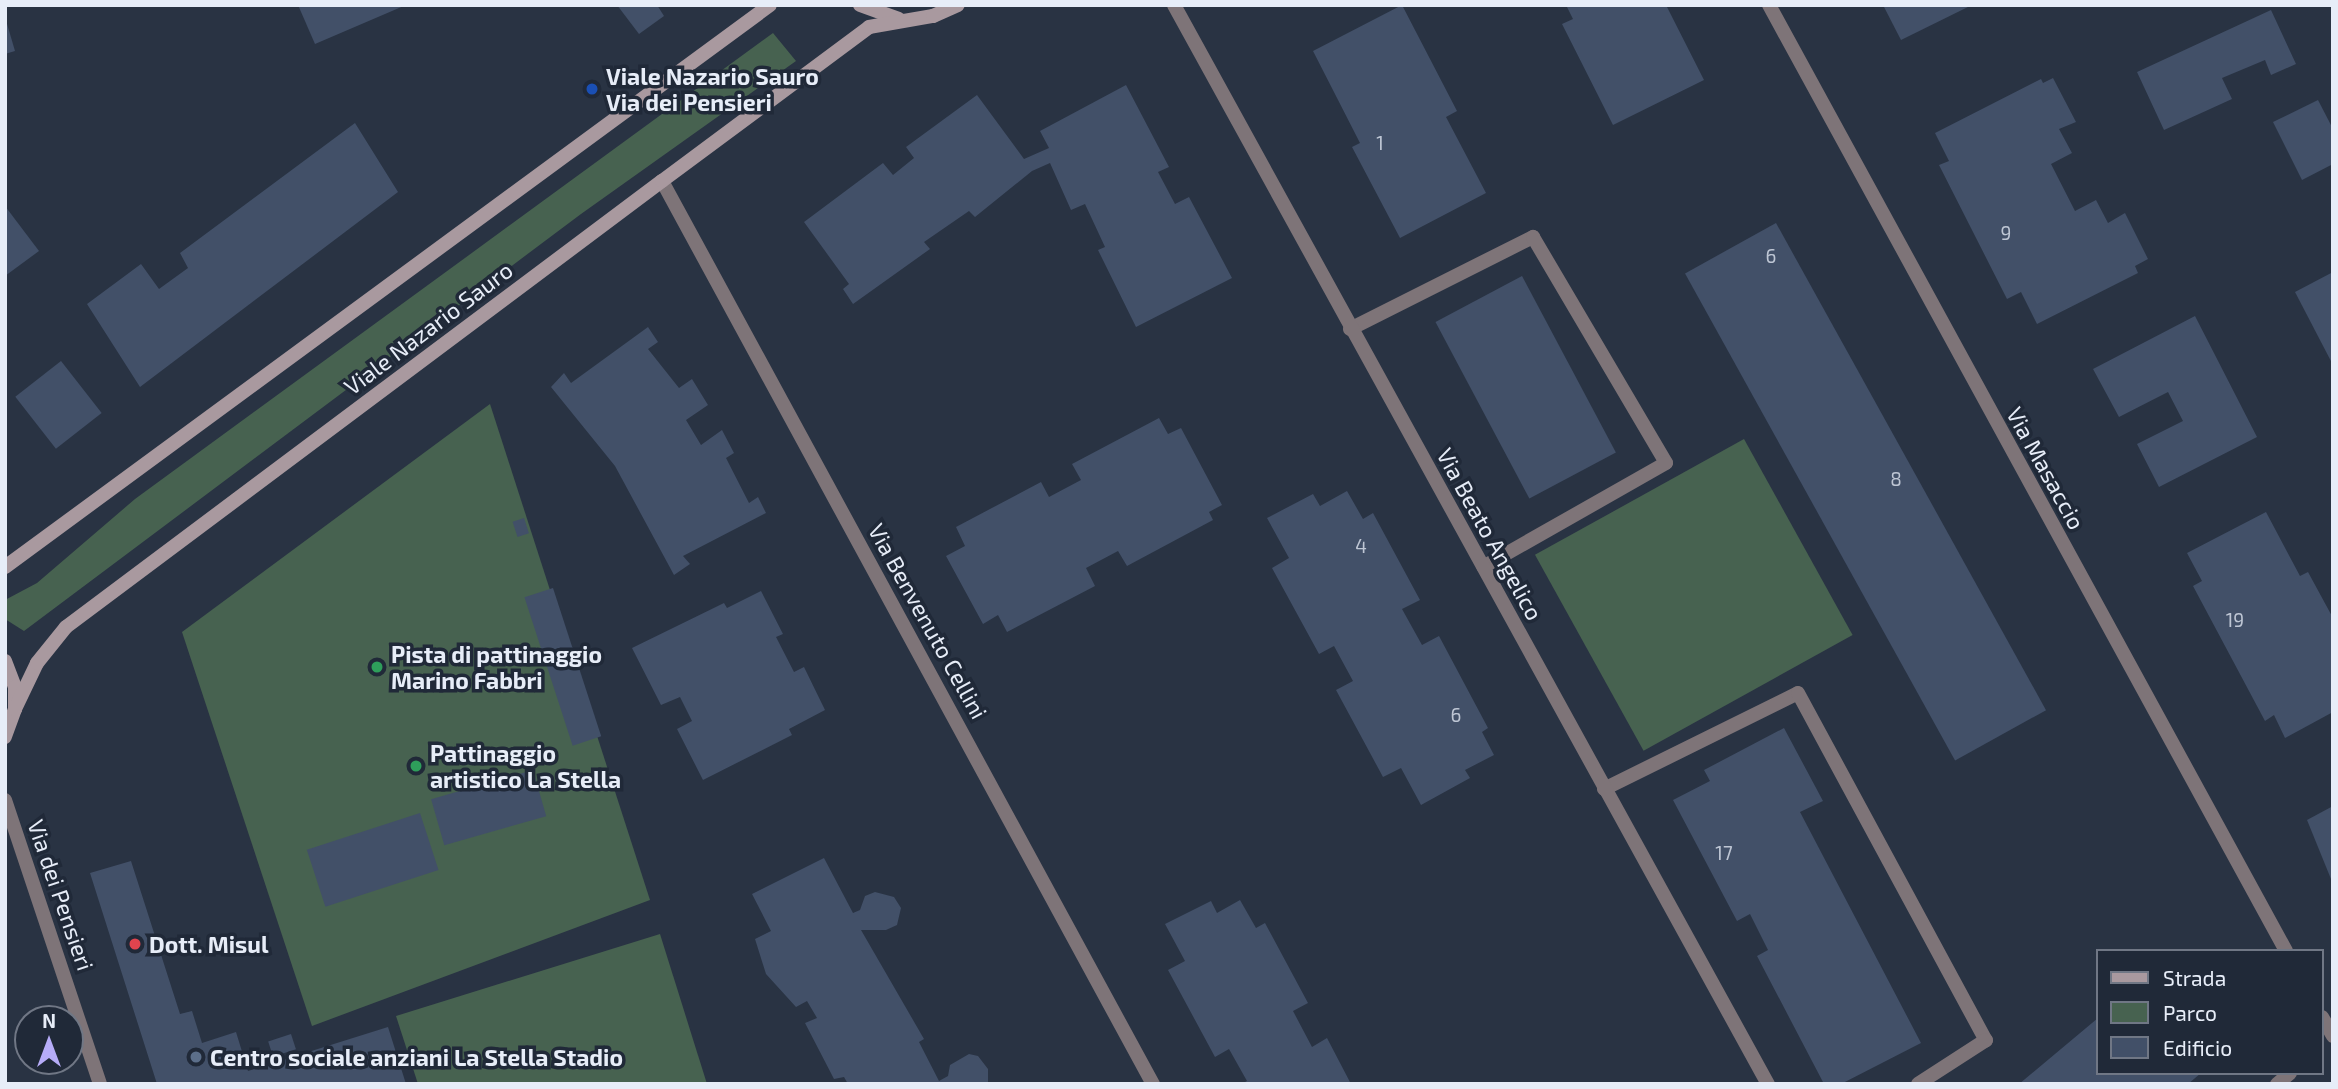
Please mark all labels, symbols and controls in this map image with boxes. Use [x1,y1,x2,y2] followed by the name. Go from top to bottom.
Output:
[606,62,819,116] place label: Viale Nazario Sauro Via dei Pensieri
[584,81,600,97] marker: Viale Nazario Sauro Via dei Pensieri
[1376,132,1384,154] house number: 1
[2001,222,2011,244] house number: 9
[1766,245,1776,267] house number: 6
[338,256,518,400] street label: Viale Nazario Sauro
[2001,402,2091,534] street label: Via Masaccio
[1431,443,1549,625] street label: Via Beato Angelico
[1890,468,1902,490] house number: 8
[863,518,993,724] street label: Via Benvenuto Cellini
[1355,535,1367,557] house number: 4
[2226,609,2244,631] house number: 19
[391,640,602,694] place label: Pista di pattinaggio Marino Fabbri
[369,659,385,675] marker: Pista di pattinaggio Marino Fabbri
[1451,704,1461,726] house number: 6
[430,739,621,793] place label: Pattinaggio artistico La Stella
[408,758,424,774] marker: Pattinaggio artistico La Stella
[22,816,100,974] street label: Via dei Pensieri
[1715,842,1733,864] house number: 17
[149,930,268,958] place label: Dott. Misul
[127,936,143,952] marker: Dott. Misul
[2096,949,2324,1075] legend
[2163,965,2226,990] text: Strada
[2163,1000,2217,1025] text: Parco
[14,1005,84,1075] north arrow
[42,1009,56,1032] text: N
[2163,1035,2232,1060] text: Edificio
[210,1043,623,1071] place label: Centro sociale anziani La Stella Stadio
[188,1049,204,1065] marker: Centro sociale anziani La Stella Stadio

